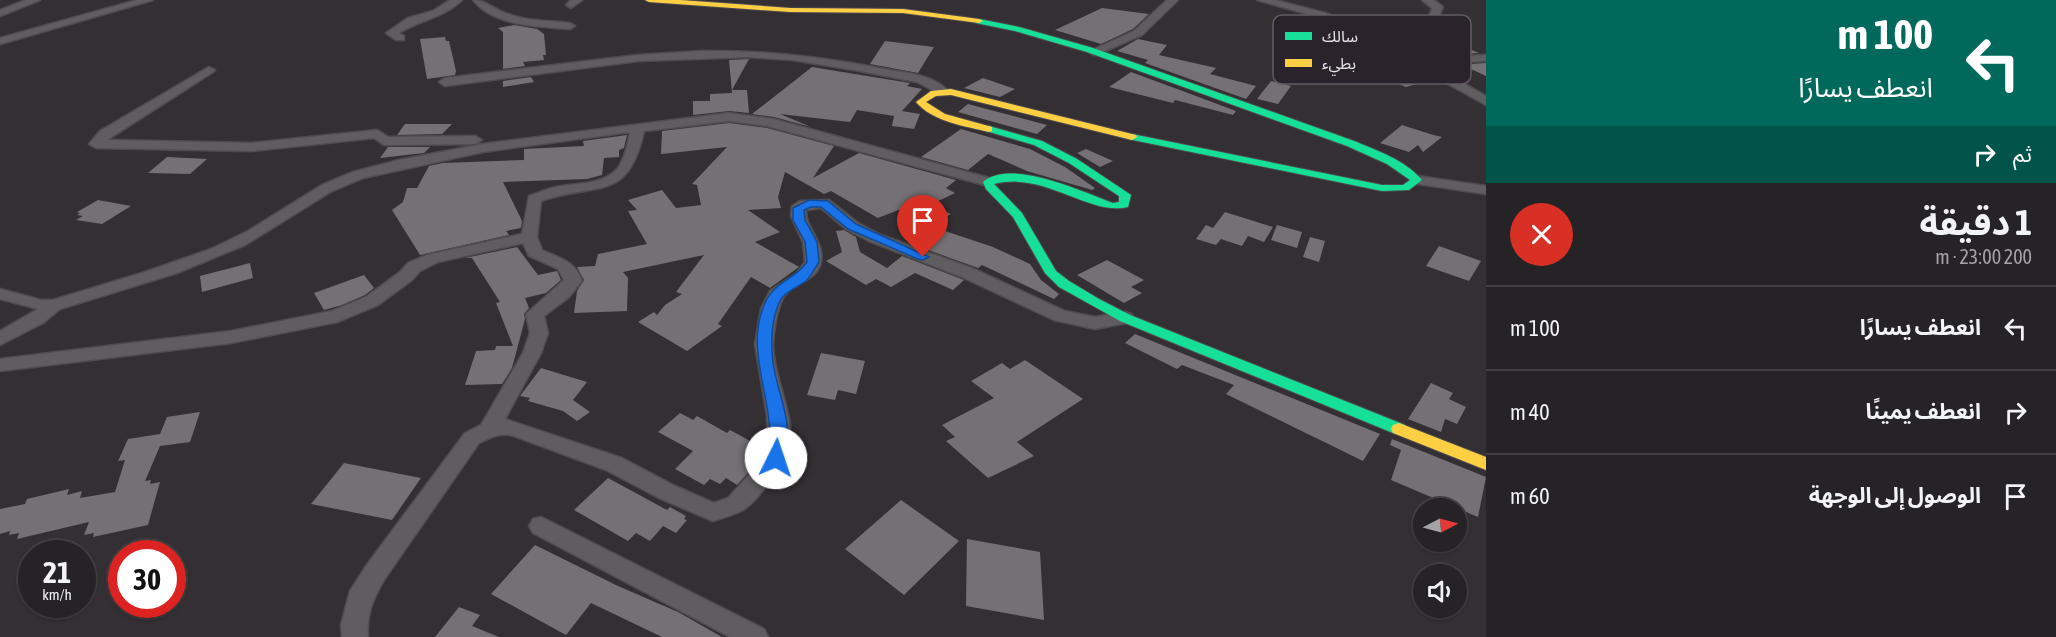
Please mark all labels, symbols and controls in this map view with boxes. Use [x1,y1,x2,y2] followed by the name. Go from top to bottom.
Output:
[1838,10,1933,58] text: 100 m
[1273,15,1471,84] legend
[1954,24,2032,102] icon: left
[1322,27,1358,45] text: سالك
[1322,54,1356,76] text: بطيء
[1798,72,1933,103] text: انعطف يسارًا
[1968,138,2001,171] icon: right
[2013,141,2032,167] text: ثم
[897,195,948,257] pin
[1920,201,2032,243] text: 1 دقيقة
[1510,203,1573,266] button: close
[906,204,939,237] icon: arrive
[1935,245,2032,268] text: 200 m · 23:00
[1999,312,2032,345] icon: left
[1860,314,1981,340] text: انعطف يسارًا
[1510,315,1560,341] text: 100 m
[1999,396,2032,429] icon: right
[1865,398,1981,424] text: انعطف يمينًا
[1510,399,1550,425] text: 40 m
[744,426,808,490] position arrow
[1999,480,2032,513] icon: arrive
[1809,482,1981,508] text: الوصول إلى الوجهة
[1510,483,1550,509] text: 60 m
[1413,498,1467,552] north arrow
[1413,498,1467,618] map controls
[108,540,186,618] speed limit sign: 30
[43,555,71,589] text: 21
[1413,564,1467,618] button: sound
[42,586,72,603] text: km/h

